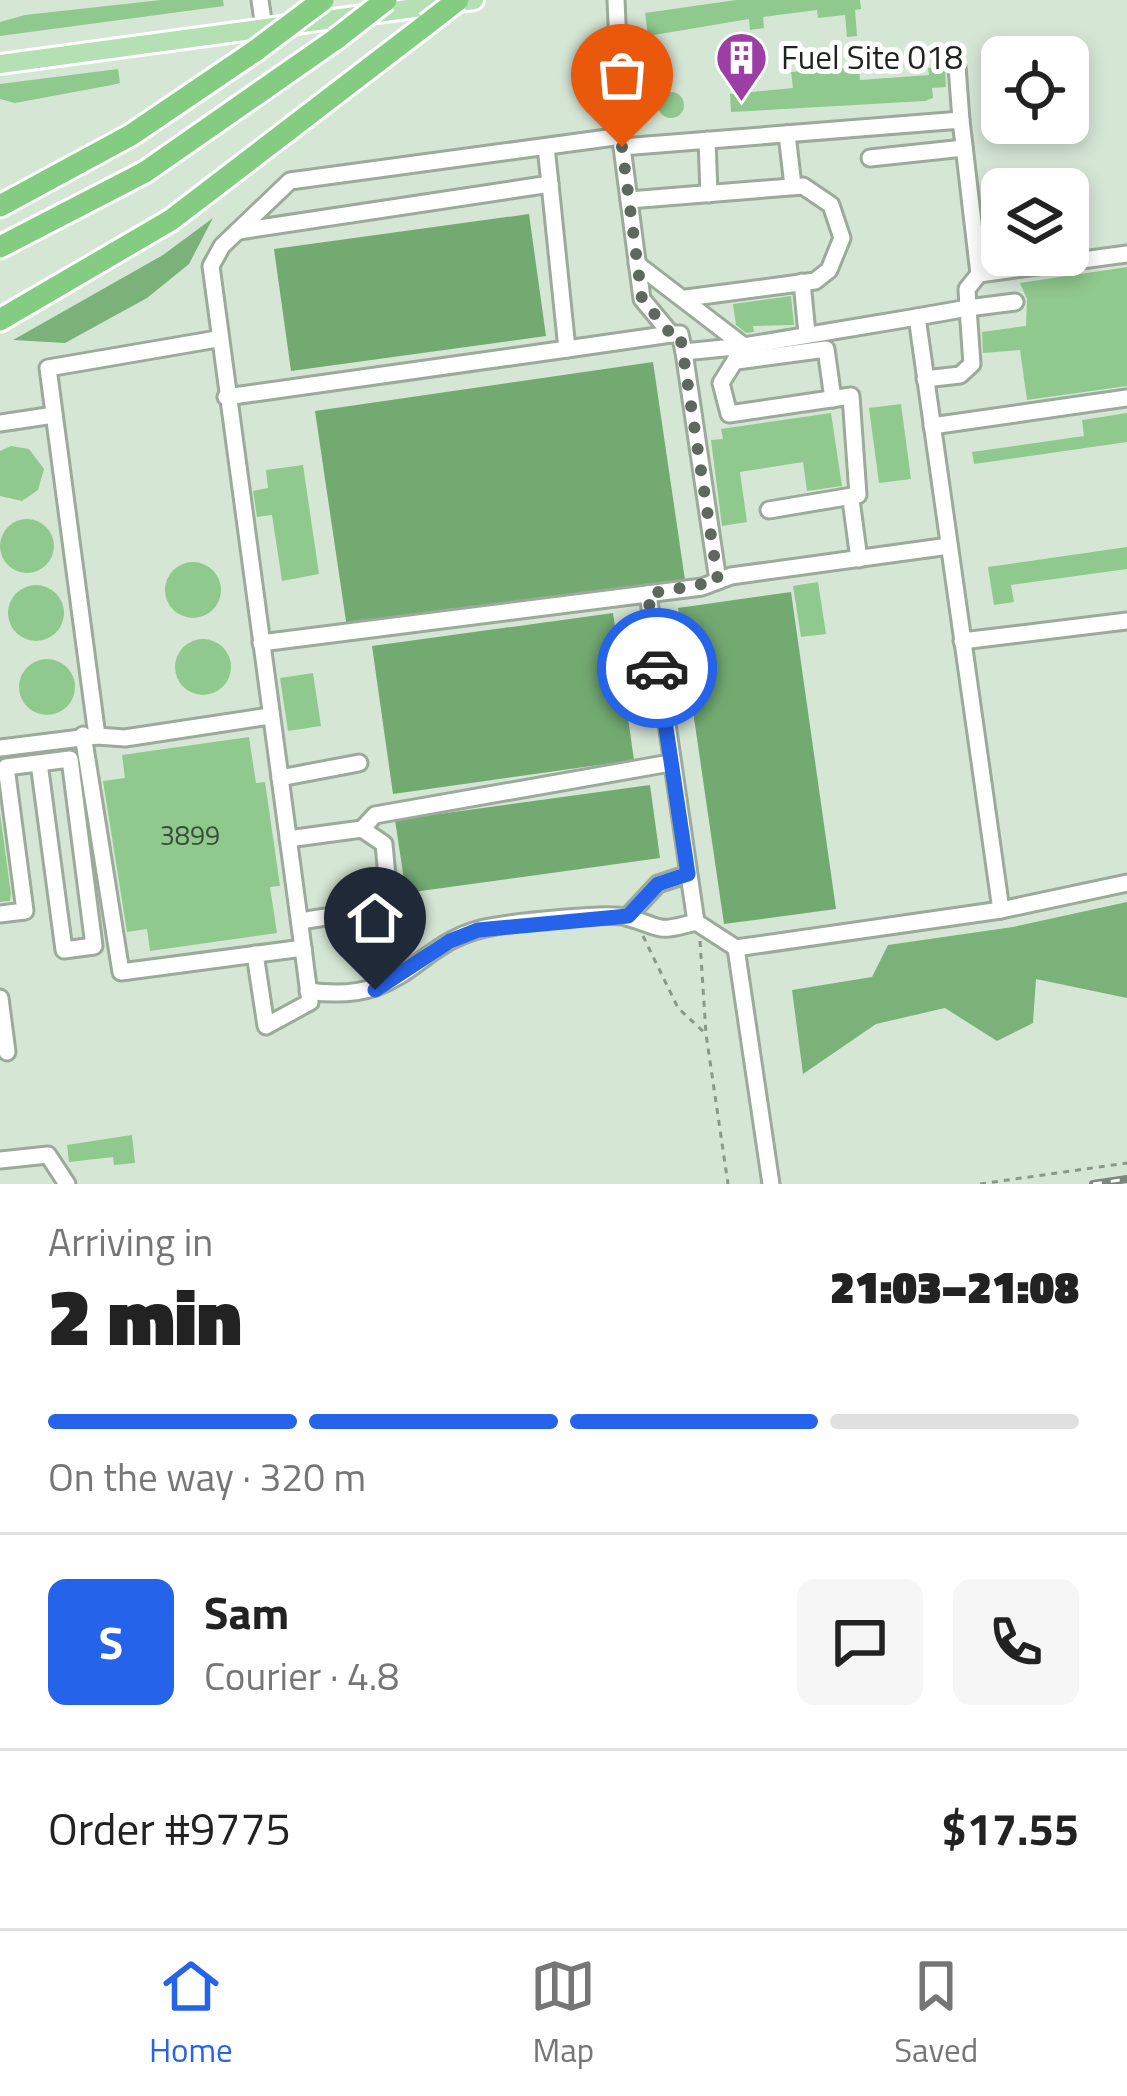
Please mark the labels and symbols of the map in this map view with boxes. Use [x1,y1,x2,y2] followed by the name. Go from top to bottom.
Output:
[571,24,673,147] pin
[714,29,770,103] building icon: Fuel Site 018
[781,32,963,82] place label: Fuel Site 018
[597,608,717,728] courier
[160,814,220,855] house number: 3899
[324,867,426,990] pin

